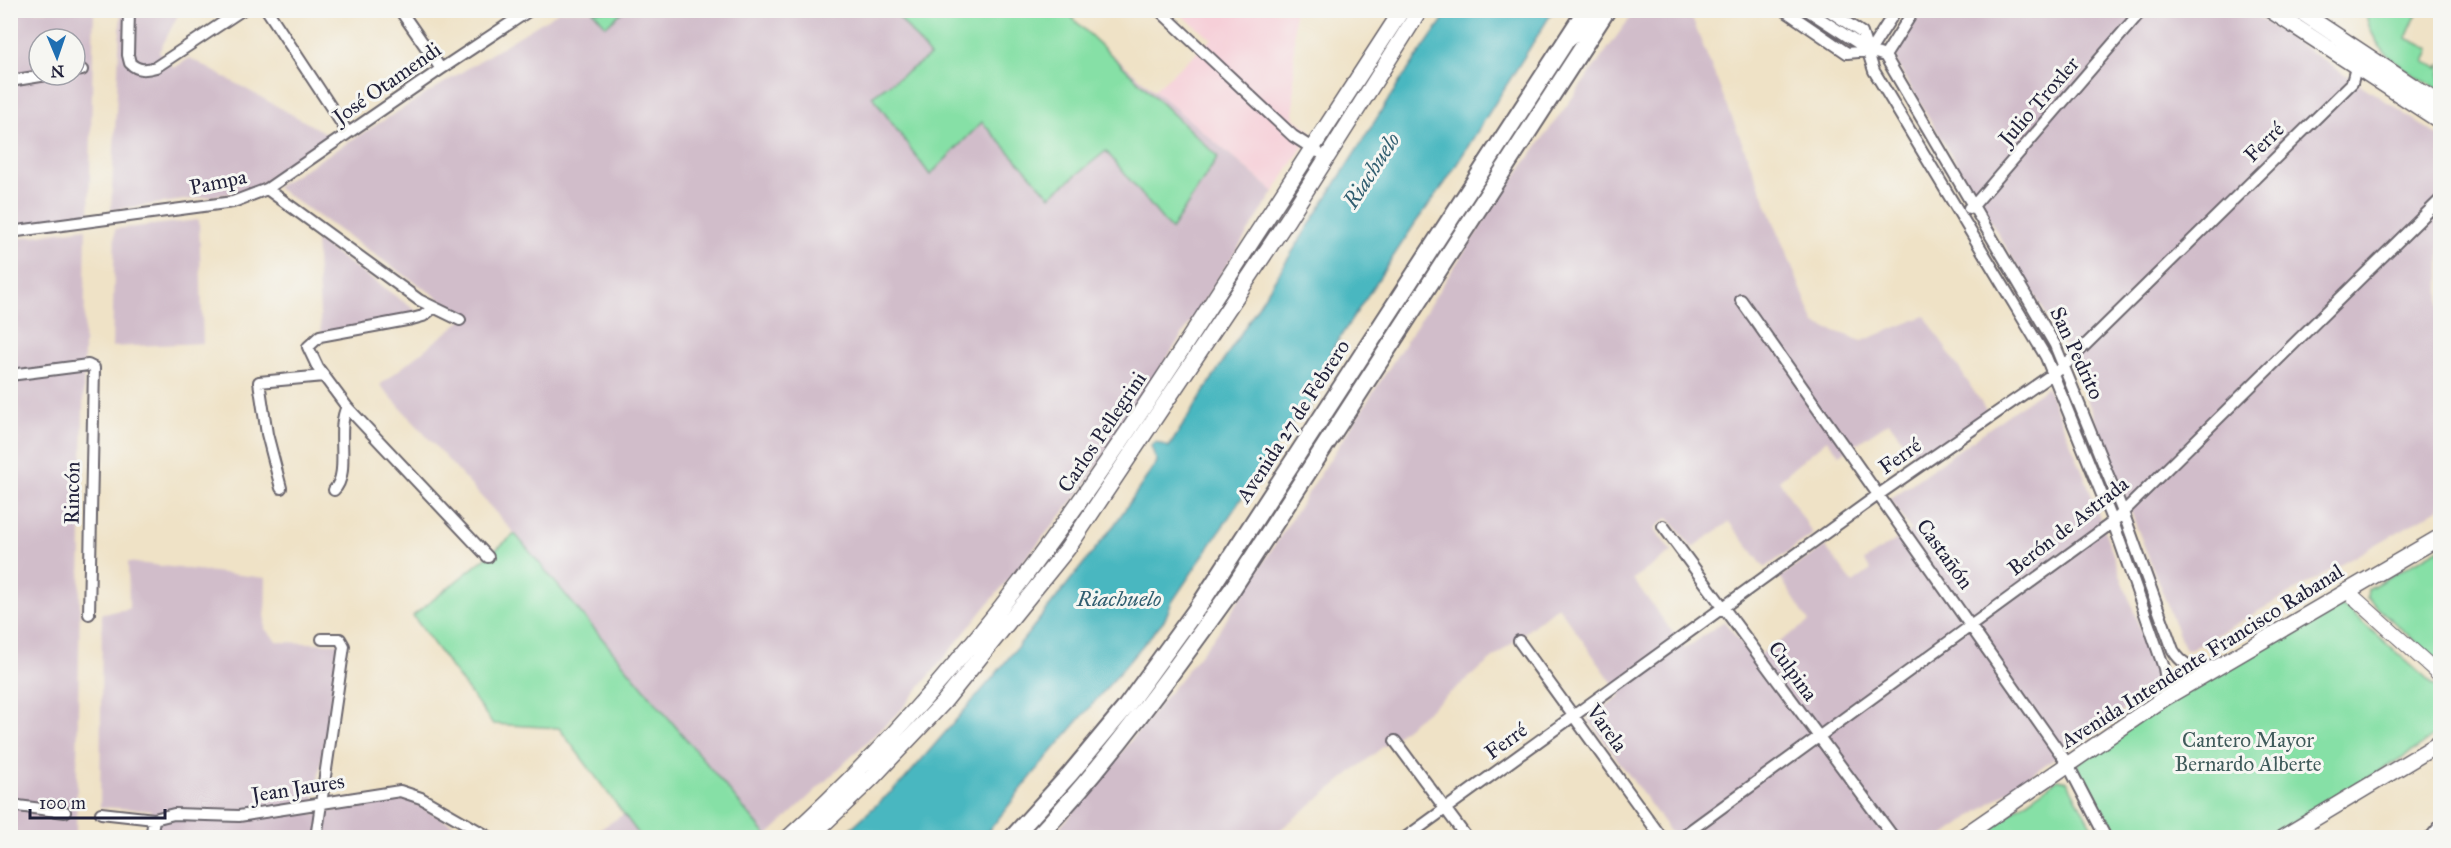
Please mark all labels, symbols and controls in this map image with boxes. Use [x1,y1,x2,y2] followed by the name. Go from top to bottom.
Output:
[27,27,87,87] north arrow
[326,36,446,131] street label: José Otamendi
[1992,51,2085,152] street label: Julio Troxler
[50,62,65,81] text: N
[2238,116,2290,168] street label: Ferré
[1337,127,1406,214] water label: Riachuelo
[187,163,249,201] street label: Pampa
[2044,302,2110,404] street label: San Pedrito
[1230,334,1356,508] street label: Avenida 27 de Febrero
[1052,366,1152,497] street label: Carlos Pellegrini
[1874,432,1927,480] street label: Ferré
[58,461,86,525] street label: Rincón
[2002,471,2134,581] street label: Berón de Astrada
[1911,514,1979,594] street label: Castañón
[2055,558,2348,755] street label: Avenida Intendente Francisco Rabanal
[1076,585,1161,612] water label: Riachuelo
[1763,636,1823,706] street label: Culpina
[1580,698,1633,757] street label: Varela
[1480,717,1533,765] street label: Ferré
[2174,727,2322,777] park label: Cantero Mayor Bernardo Alberte
[248,768,346,808] street label: Jean Jaures
[30,782,165,820] scale bar
[39,792,86,814] text: 100 m

